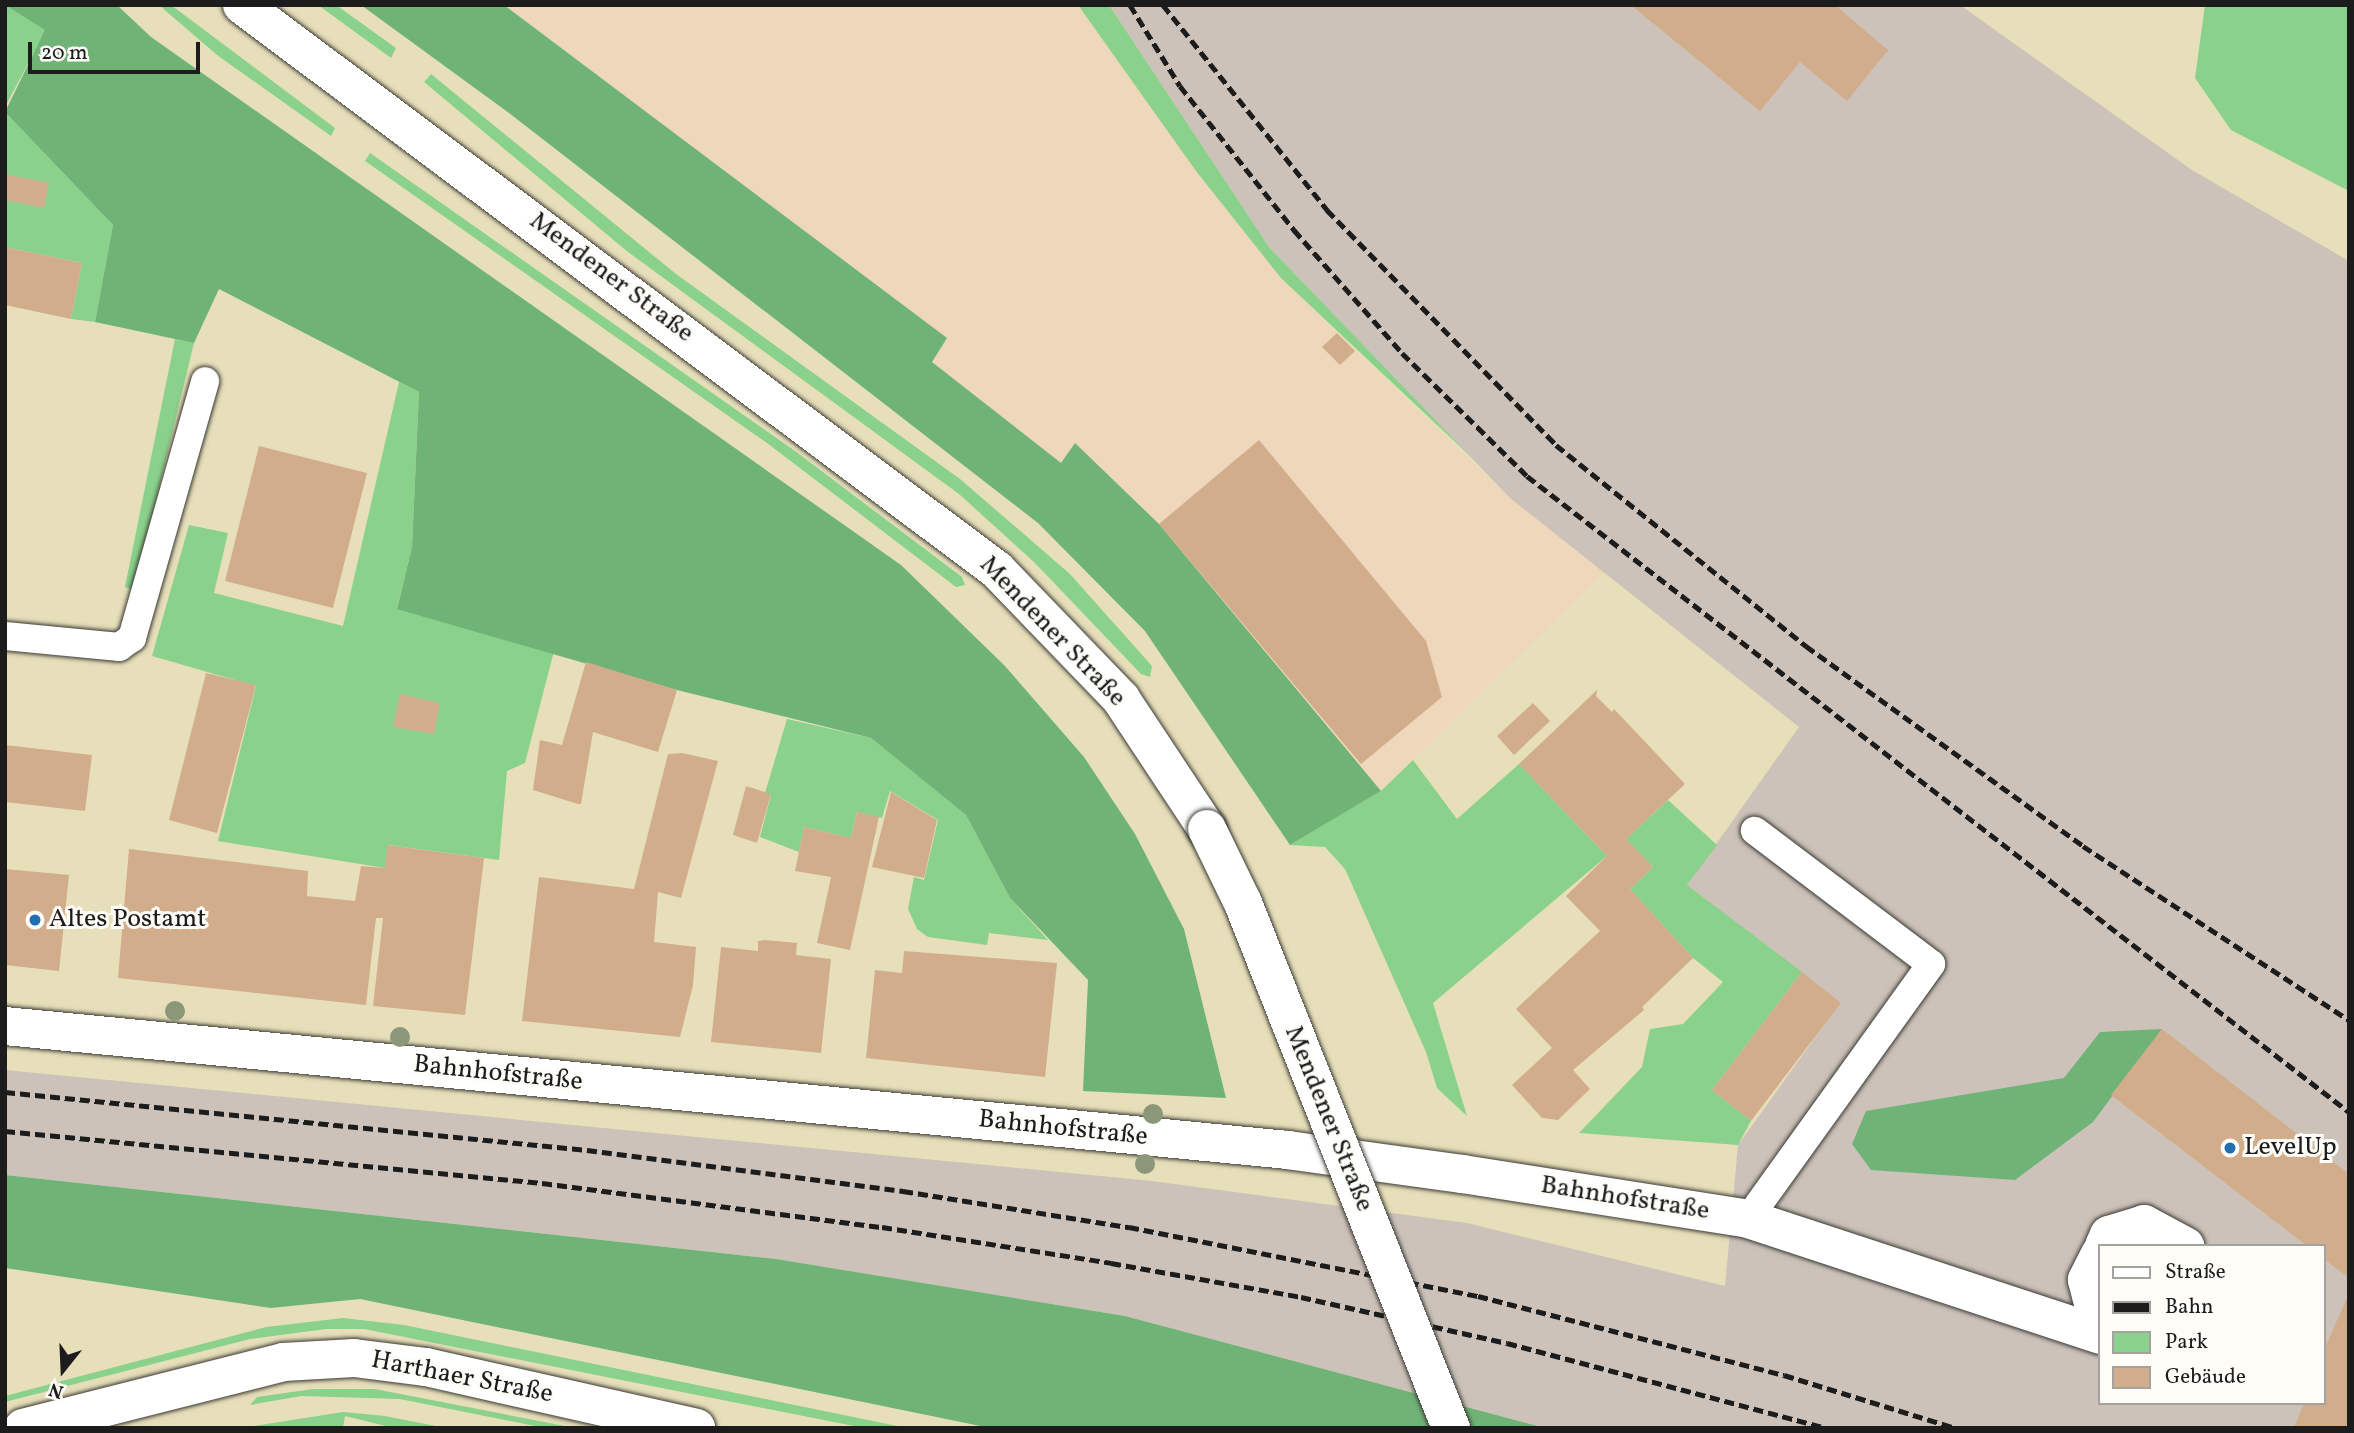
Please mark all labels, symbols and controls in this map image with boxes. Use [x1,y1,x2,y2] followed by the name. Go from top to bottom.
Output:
[32,28,203,72] scale bar
[41,39,87,68] text: 20 m
[523,206,699,350] street label: Mendener Straße
[972,550,1132,714] street label: Mendener Straße
[49,904,206,936] place label: Altes Postamt
[27,912,43,928] marker: Altes Postamt
[1277,1022,1379,1216] street label: Mendener Straße
[412,1050,584,1098] street label: Bahnhofstraße
[977,1105,1149,1153] street label: Bahnhofstraße
[2244,1132,2337,1164] place label: LevelUp
[2222,1140,2238,1156] marker: LevelUp
[1538,1170,1712,1228] street label: Bahnhofstraße
[2098,1244,2326,1405] legend
[2165,1258,2226,1287] text: Straße
[2165,1293,2214,1322] text: Bahn
[2165,1328,2208,1357] text: Park
[28,1335,98,1405] north arrow
[368,1345,556,1411] street label: Harthaer Straße
[2165,1363,2246,1392] text: Gebäude
[46,1375,67,1404] text: N

